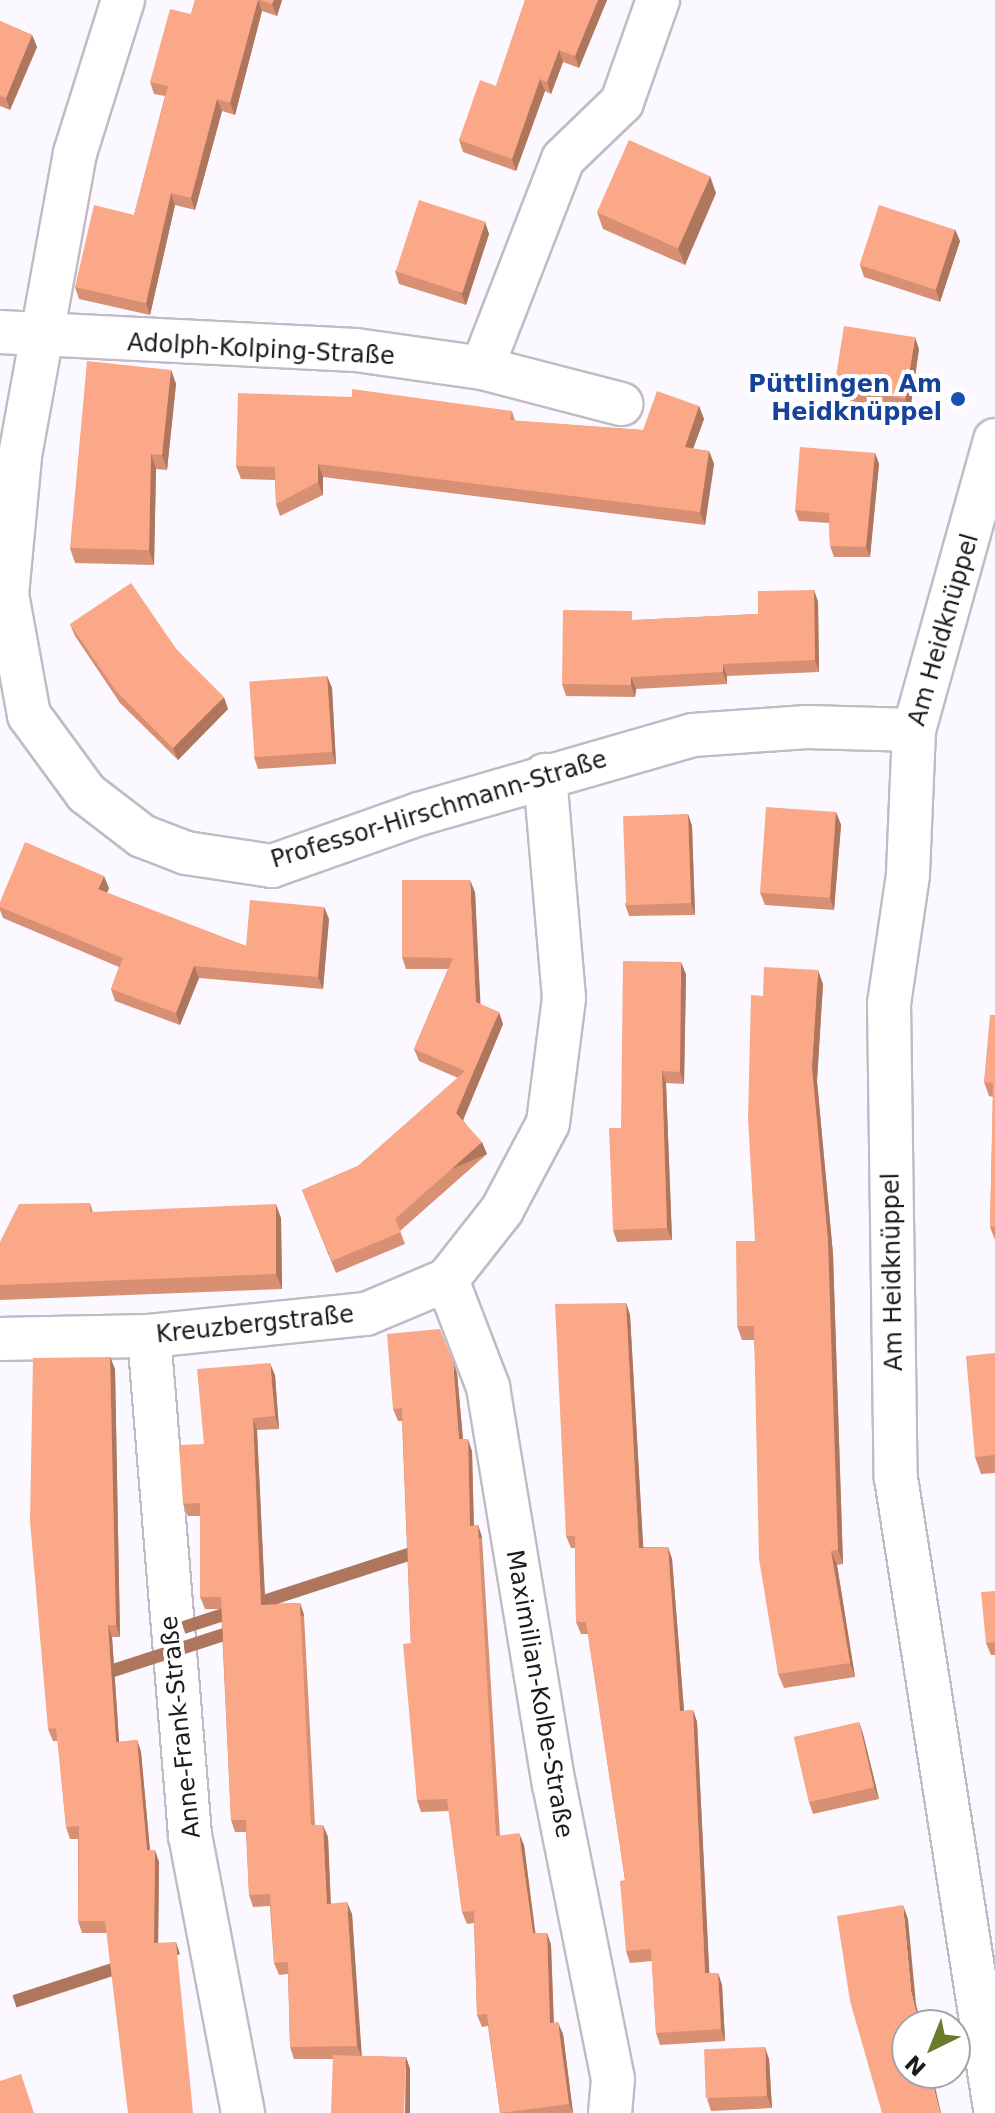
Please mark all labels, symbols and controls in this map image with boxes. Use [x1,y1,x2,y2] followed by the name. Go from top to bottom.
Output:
[127,329,395,371] street label: Adolph-Kolping-Straße
[748,371,942,427] place label: Püttlingen Am Heidknüppel
[949,390,967,408] marker: Püttlingen Am Heidknüppel
[903,531,985,729] street label: Am Heidknüppel
[268,745,610,875] street label: Professor-Hirschmann-Straße
[877,1173,909,1371] street label: Am Heidknüppel
[155,1300,355,1350] street label: Kreuzbergstraße
[499,1548,579,1840] street label: Maximilian-Kolbe-Straße
[155,1614,207,1840] street label: Anne-Frank-Straße
[891,2009,971,2089] north arrow
[900,2050,931,2081] text: N

